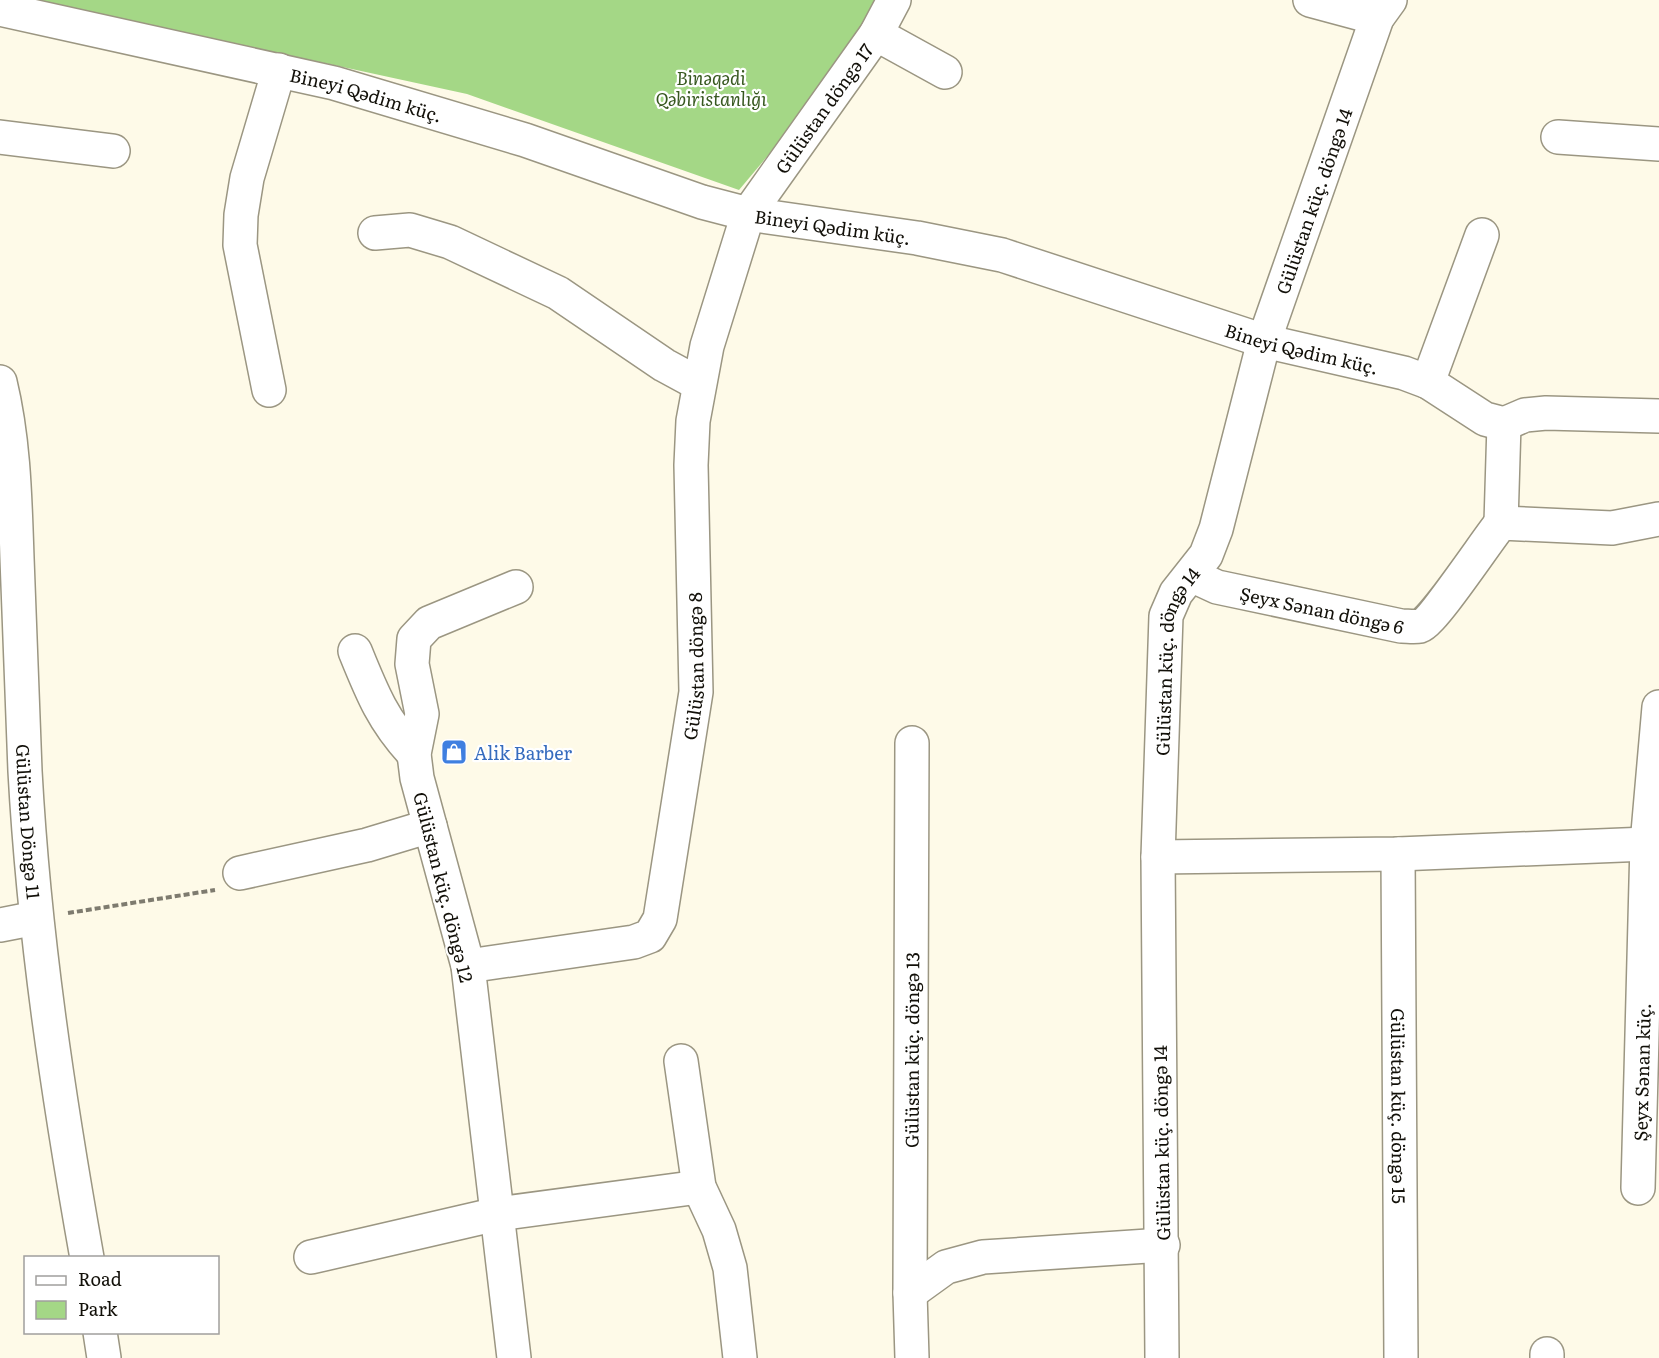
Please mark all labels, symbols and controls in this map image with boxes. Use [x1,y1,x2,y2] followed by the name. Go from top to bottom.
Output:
[768,37,879,179] street label: Gülüstan döngə 17
[287,60,446,128] street label: Bineyi Qədim küç.
[655,64,767,112] park label: Binəqədi Qəbiristanlığı
[1268,104,1358,298] street label: Gülüstan küç. döngə 14
[753,202,912,250] street label: Bineyi Qədim küç.
[1222,316,1381,380] street label: Bineyi Qədim küç.
[1148,561,1206,756] street label: Gülüstan küç. döngə 14
[1238,579,1407,640] street label: Şeyx Sənan döngə 6
[675,592,710,742] street label: Gülüstan döngə 8
[439,737,469,767] shop icon: Alik Barber
[474,739,572,766] place label: Alik Barber
[10,743,48,901] street label: Gülüstan Döngə 11
[407,789,481,985] street label: Gülüstan küç. döngə 12
[897,952,925,1148] street label: Gülüstan küç. döngə 13
[1626,1003,1656,1142] street label: Şeyx Sənan küç.
[1385,1008,1414,1204] street label: Gülüstan küç. döngə 15
[1146,1045,1176,1241] street label: Gülüstan küç. döngə 14
[24,1256,219,1334] legend
[78,1265,122,1292] text: Road
[78,1295,119,1322] text: Park

